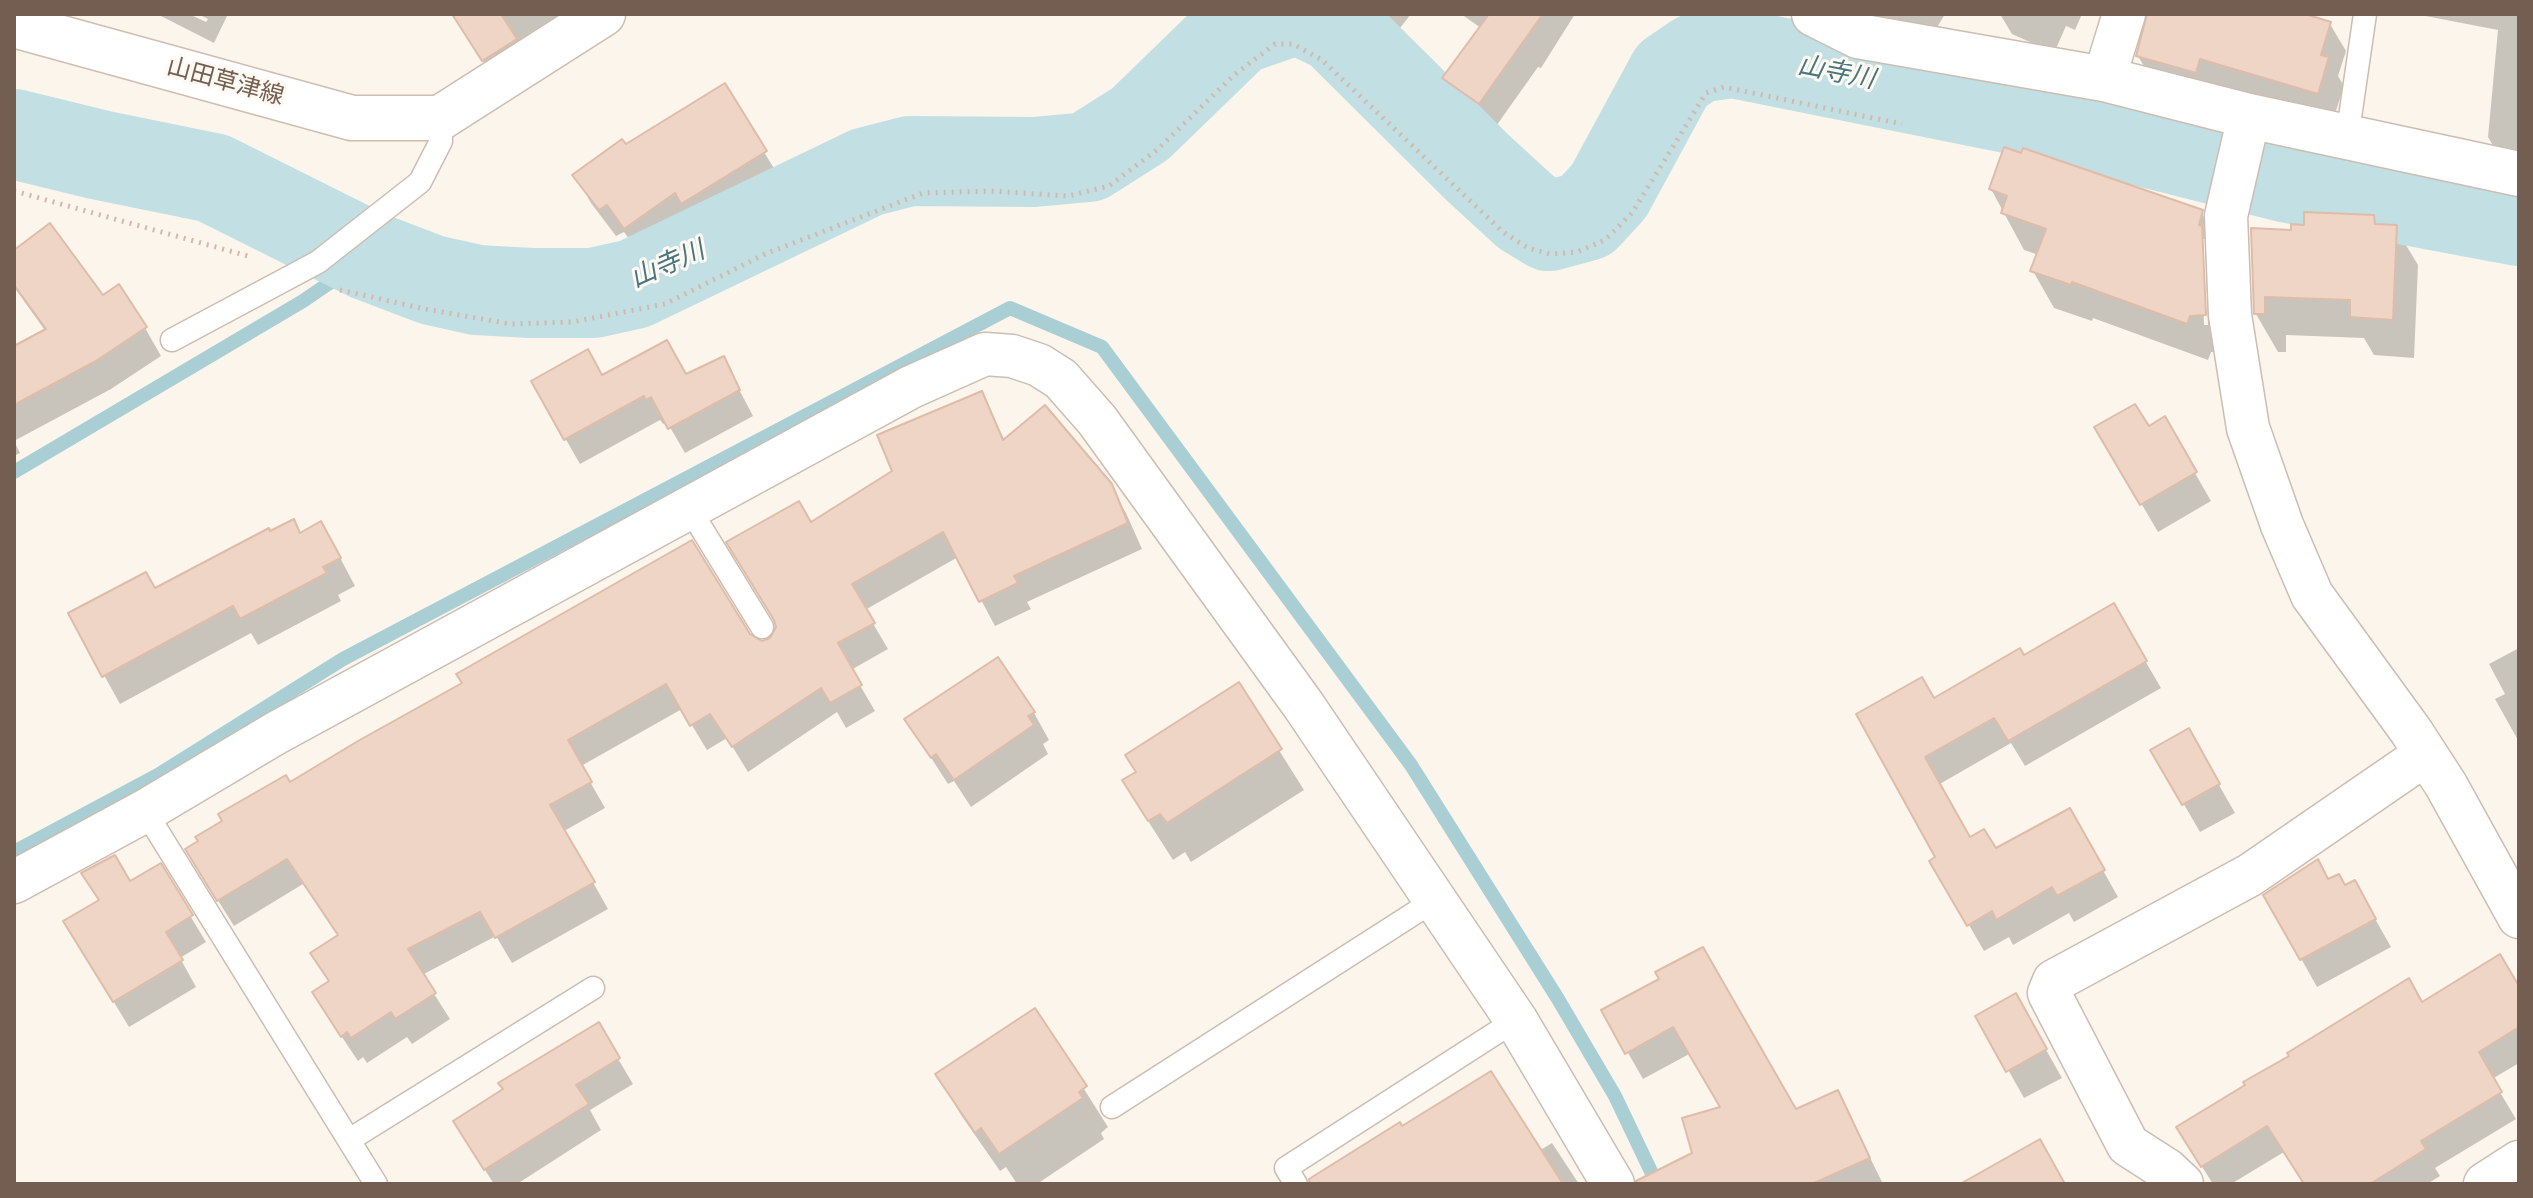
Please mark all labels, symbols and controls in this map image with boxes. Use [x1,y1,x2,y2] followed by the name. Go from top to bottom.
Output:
[1795,51,1877,97] water label: 山寺川
[163,54,287,112] street label: 山田草津線
[626,236,710,296] water label: 山寺川

